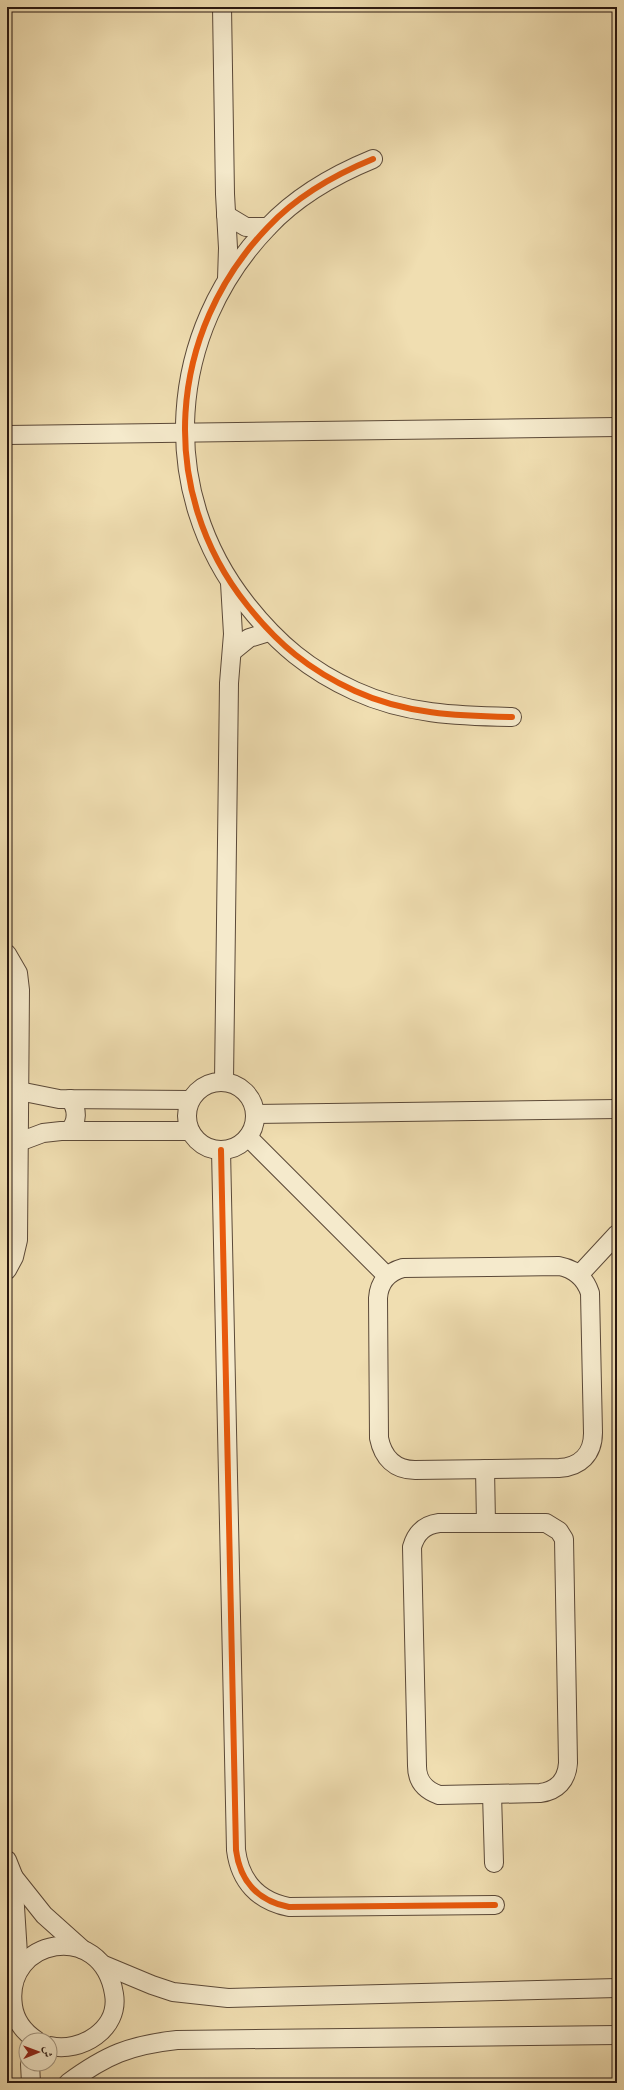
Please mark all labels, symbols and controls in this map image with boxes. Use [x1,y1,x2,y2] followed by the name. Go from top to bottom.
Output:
[18,2032,58,2072] north arrow
[40,2046,55,2058] text: ش

